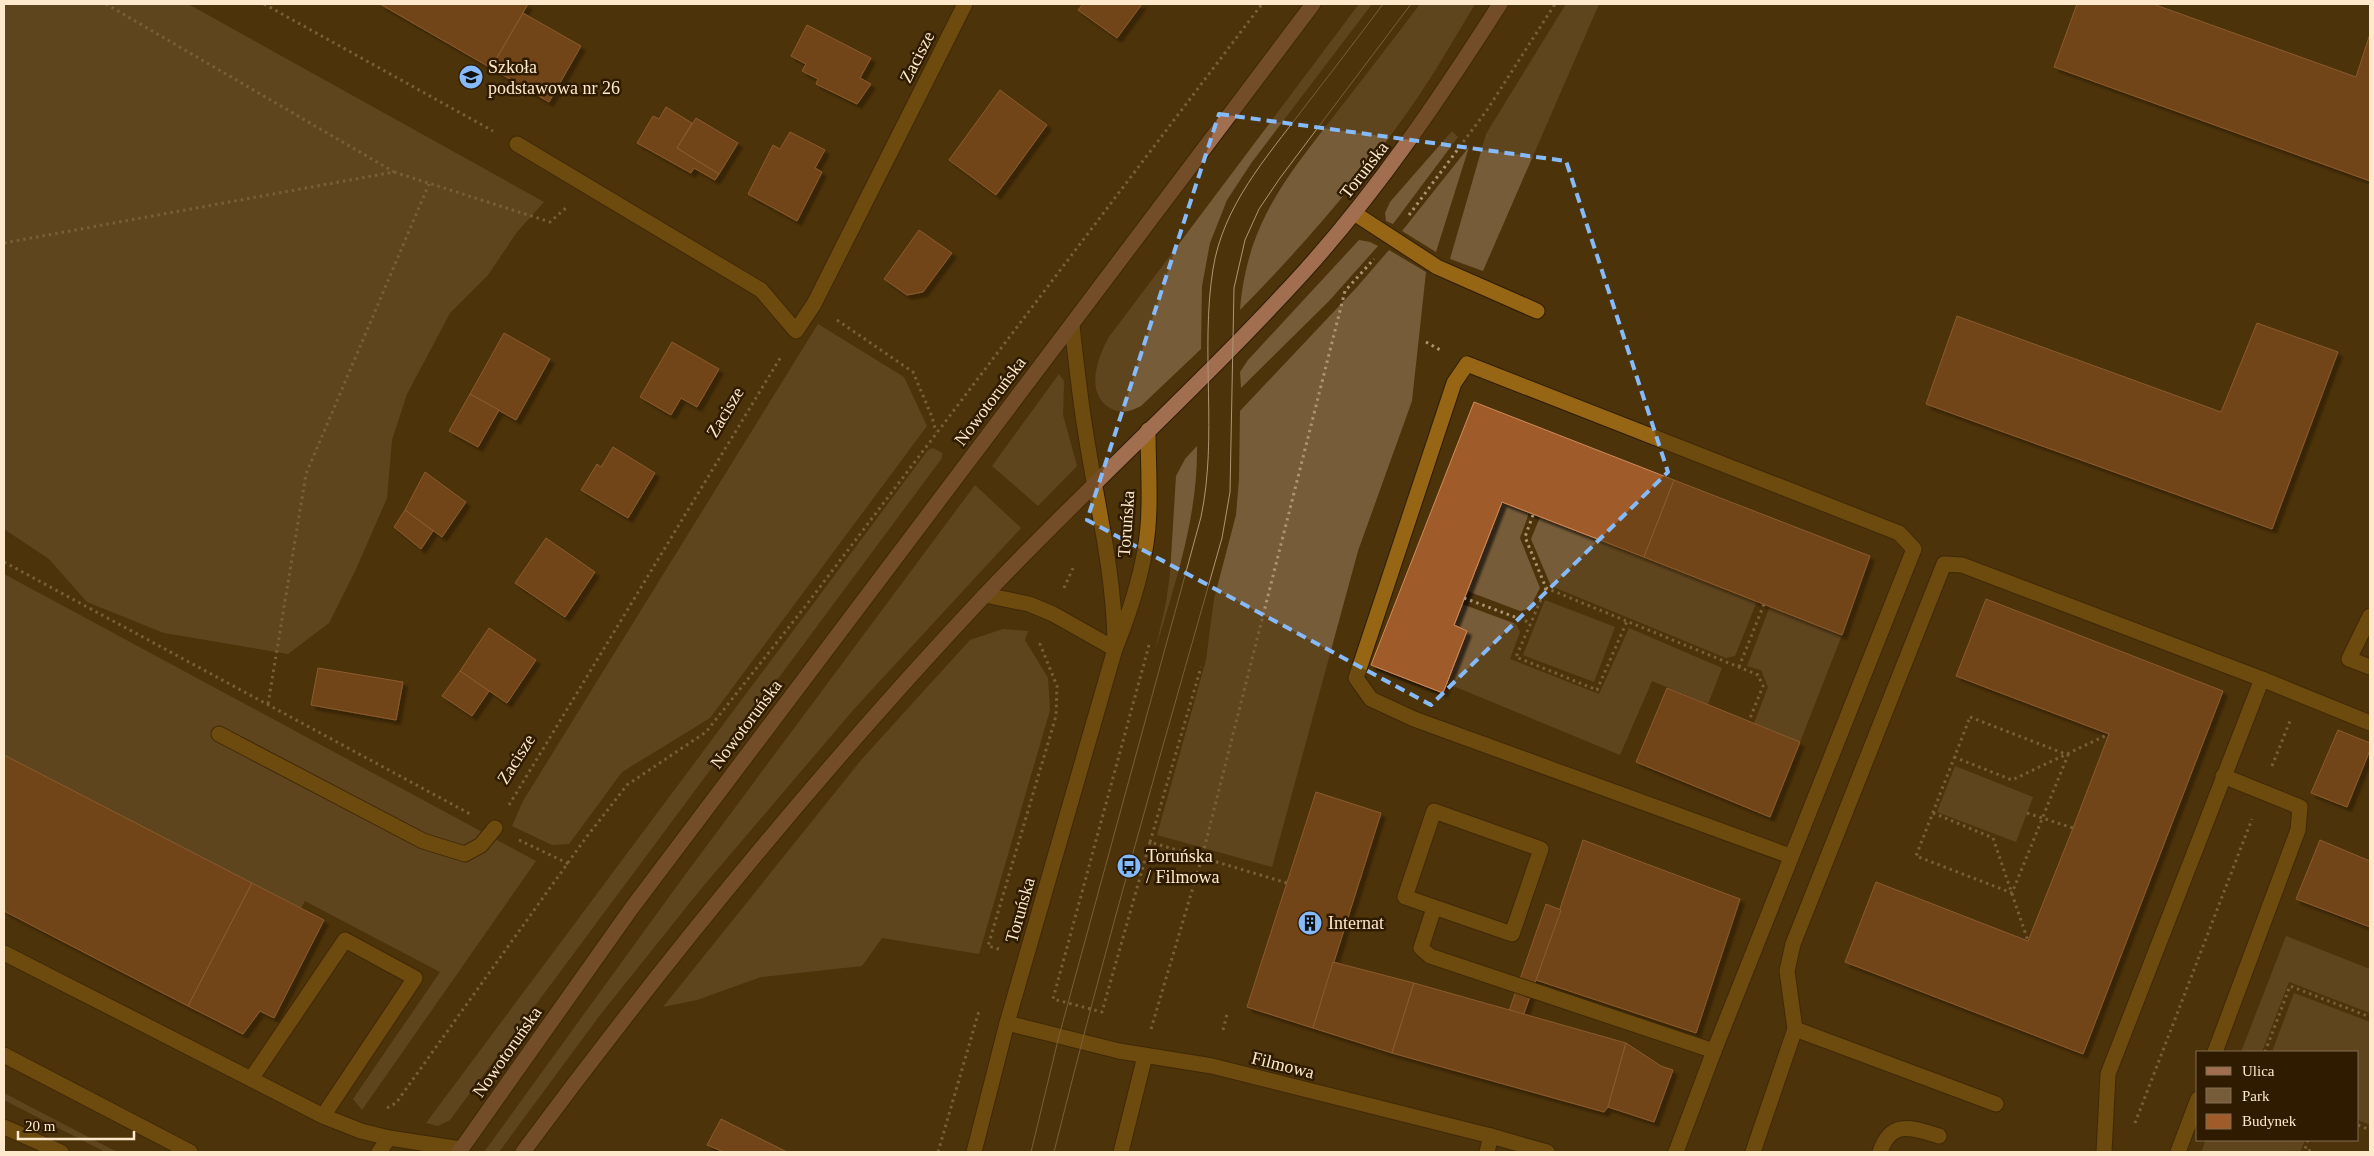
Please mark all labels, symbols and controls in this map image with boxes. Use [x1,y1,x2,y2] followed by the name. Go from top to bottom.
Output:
[896,28,938,86] street label: Zacisze
[488,57,620,98] place label: Szkoła podstawowa nr 26
[458,64,484,90] school or university icon: Szkoła podstawowa nr 26
[1336,138,1392,202] street label: Toruńska
[950,353,1030,449] street label: Nowotoruńska
[702,383,748,441] street label: Zacisze
[1114,490,1138,558] street label: Toruńska
[706,676,786,772] street label: Nowotoruńska
[493,730,539,788] street label: Zacisze
[1146,846,1220,887] place label: Toruńska / Filmowa
[1116,853,1142,879] bus stop icon: Toruńska / Filmowa
[1001,875,1039,945] street label: Toruńska
[1297,910,1323,936] building icon: Internat
[1328,913,1384,933] place label: Internat
[468,1003,546,1101] street label: Nowotoruńska
[1250,1048,1316,1082] street label: Filmowa
[2196,1051,2359,1141] legend
[2242,1063,2275,1079] text: Ulica
[2242,1088,2270,1104] text: Park
[18,1108,134,1140] scale bar
[2242,1113,2297,1129] text: Budynek
[25,1118,56,1134] text: 20 m

